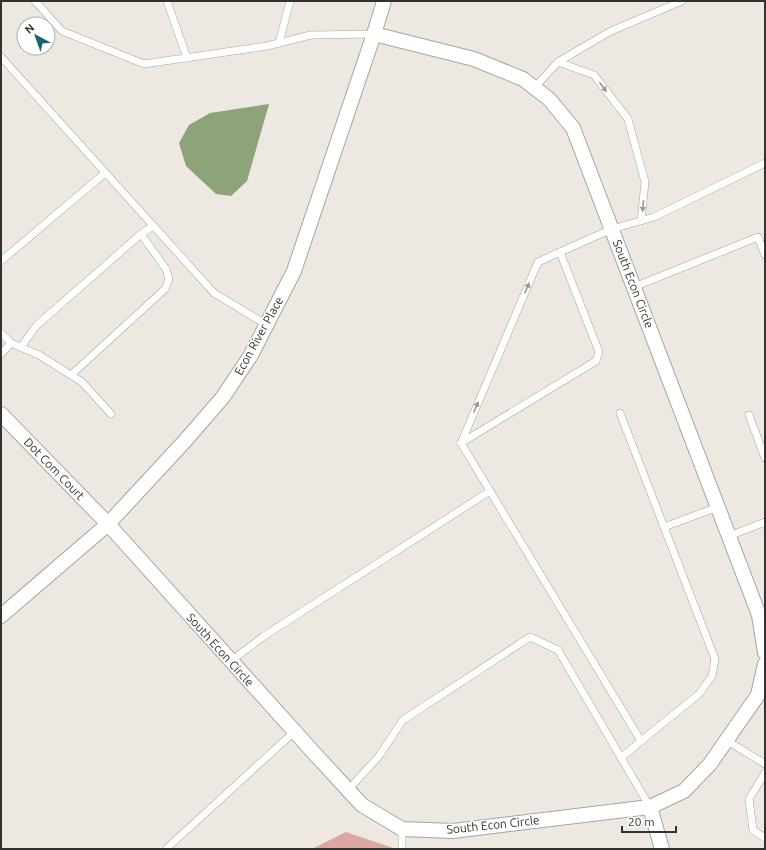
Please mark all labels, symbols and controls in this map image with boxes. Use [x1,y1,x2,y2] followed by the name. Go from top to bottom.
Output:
[16,16,56,56] north arrow
[22,21,36,36] text: N
[599,81,607,92] one-way arrow
[640,200,646,212] one-way arrow
[611,238,656,330] street label: South Econ Circle
[524,282,530,293] one-way arrow
[232,294,286,377] street label: Econ River Place
[474,401,480,413] one-way arrow
[22,435,87,502] street label: Dot Com Court
[184,611,256,689] street label: South Econ Circle
[622,808,676,834] scale bar
[446,813,540,836] street label: South Econ Circle
[628,815,655,828] text: 20 m

